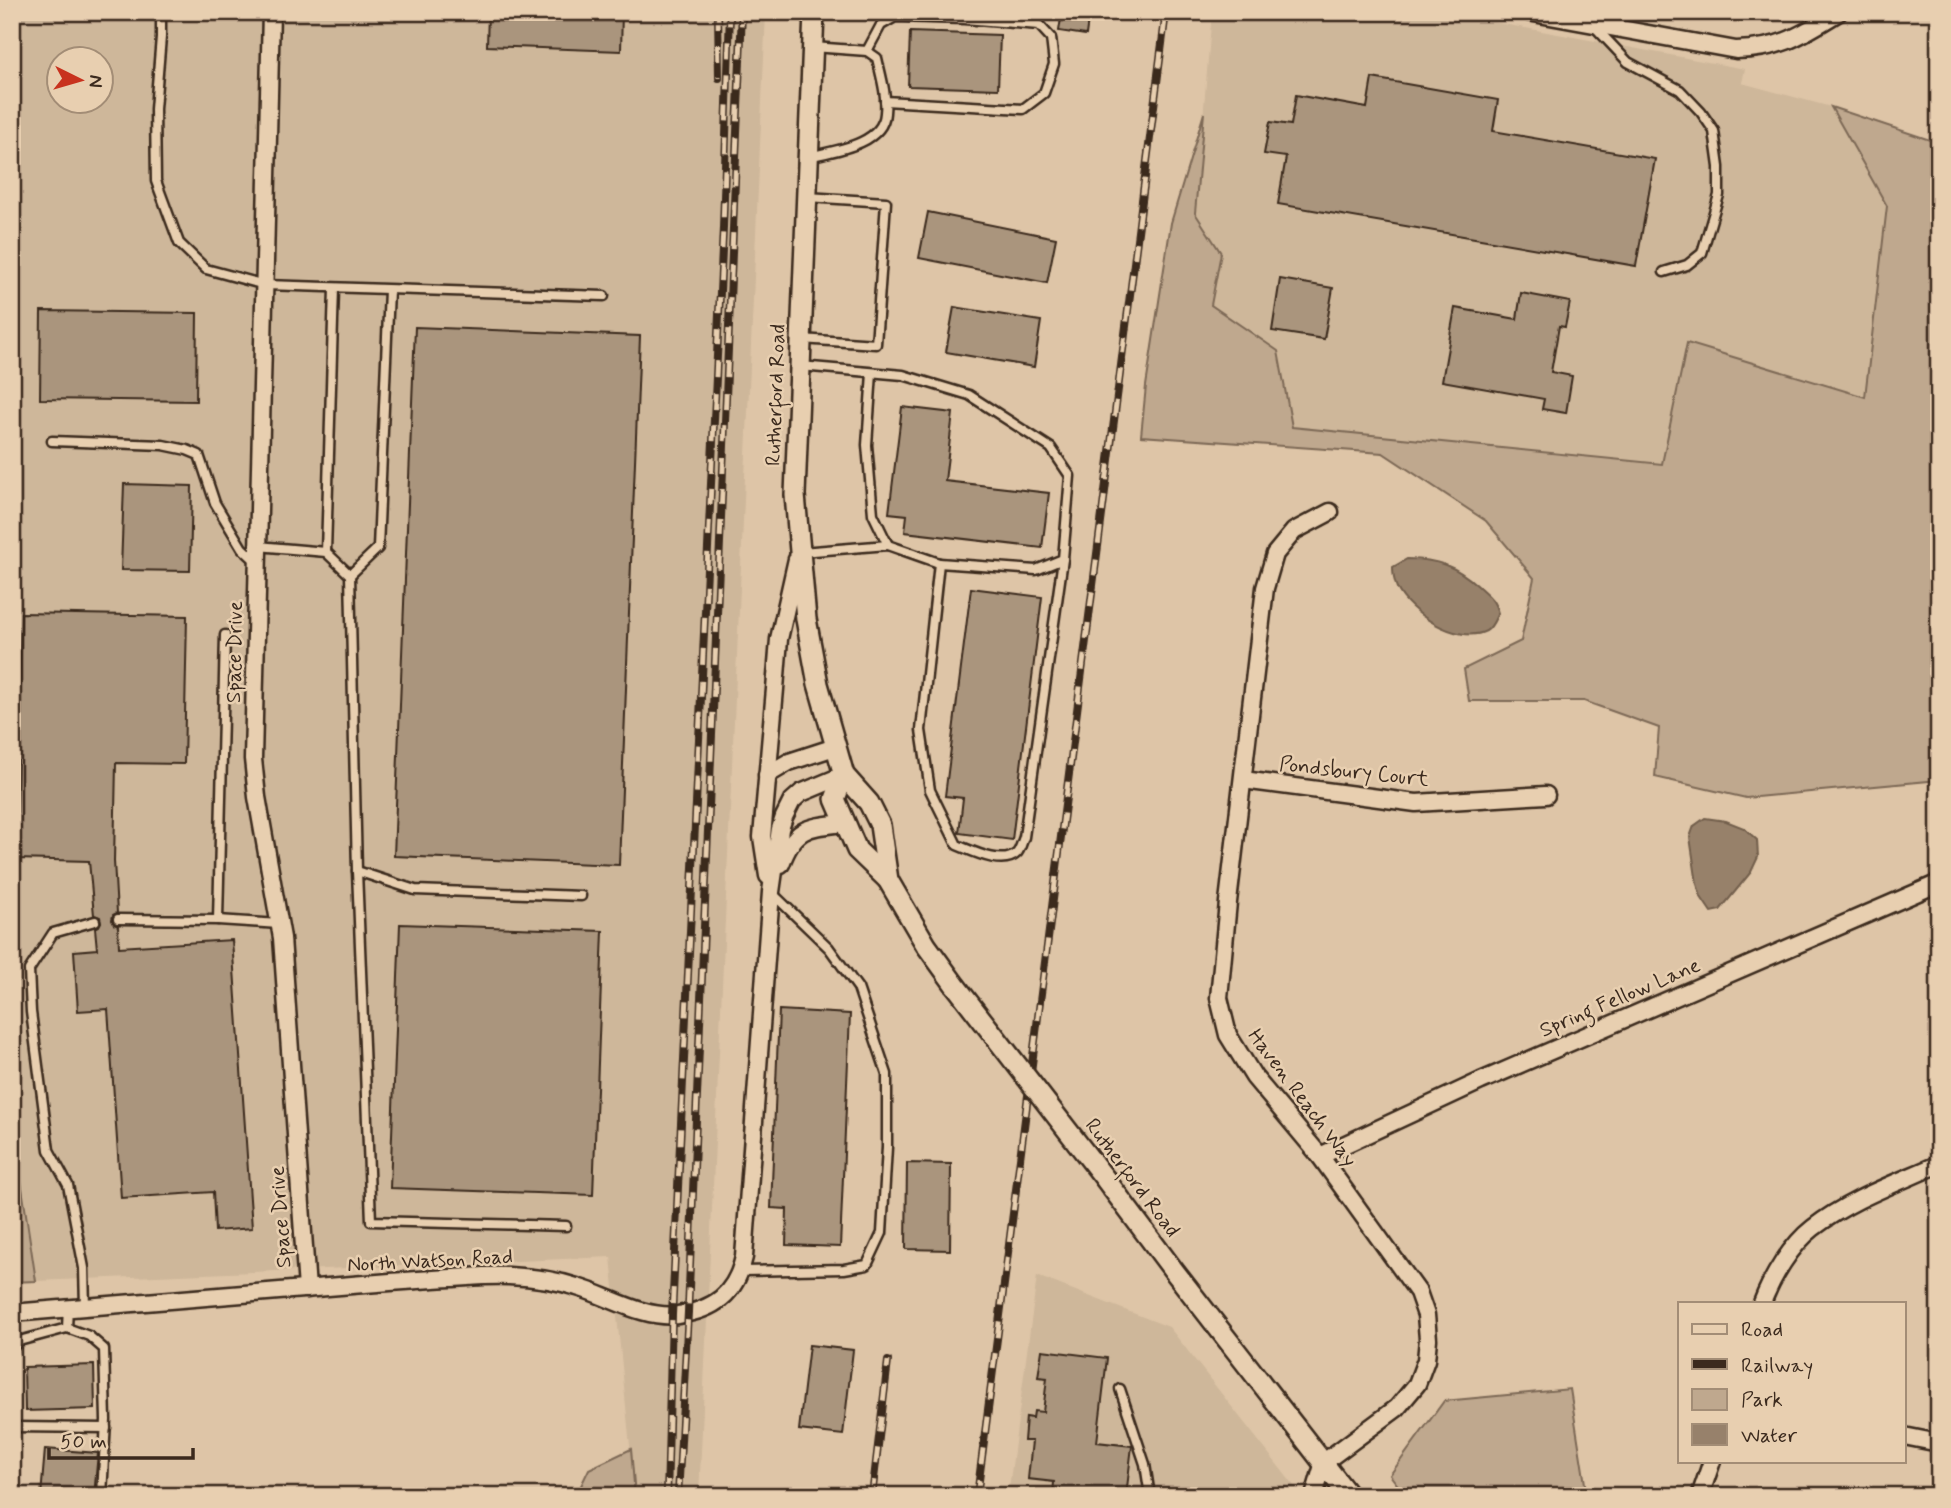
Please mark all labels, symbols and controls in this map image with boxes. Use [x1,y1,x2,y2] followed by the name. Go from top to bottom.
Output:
[46,46,116,116] north arrow
[82,74,108,89] text: N
[760,324,794,467] street label: Rutherford Road
[220,601,250,703] street label: Space Drive
[1278,750,1431,794] street label: Pondsbury Court
[1535,951,1705,1046] street label: Spring Fellow Lane
[1241,1023,1363,1173] street label: Haven Reach Way
[1076,1113,1186,1244] street label: Rutherford Road
[263,1165,299,1269] street label: Space Drive
[346,1243,514,1279] street label: North Watson Road
[1678,1302,1906,1462] legend
[1741,1316,1783,1344] text: Road
[1741,1352,1813,1380] text: Railway
[1741,1386,1783,1414] text: Park
[49,1417,192,1461] scale bar
[1741,1422,1797,1450] text: Water
[60,1428,107,1456] text: 50 m

